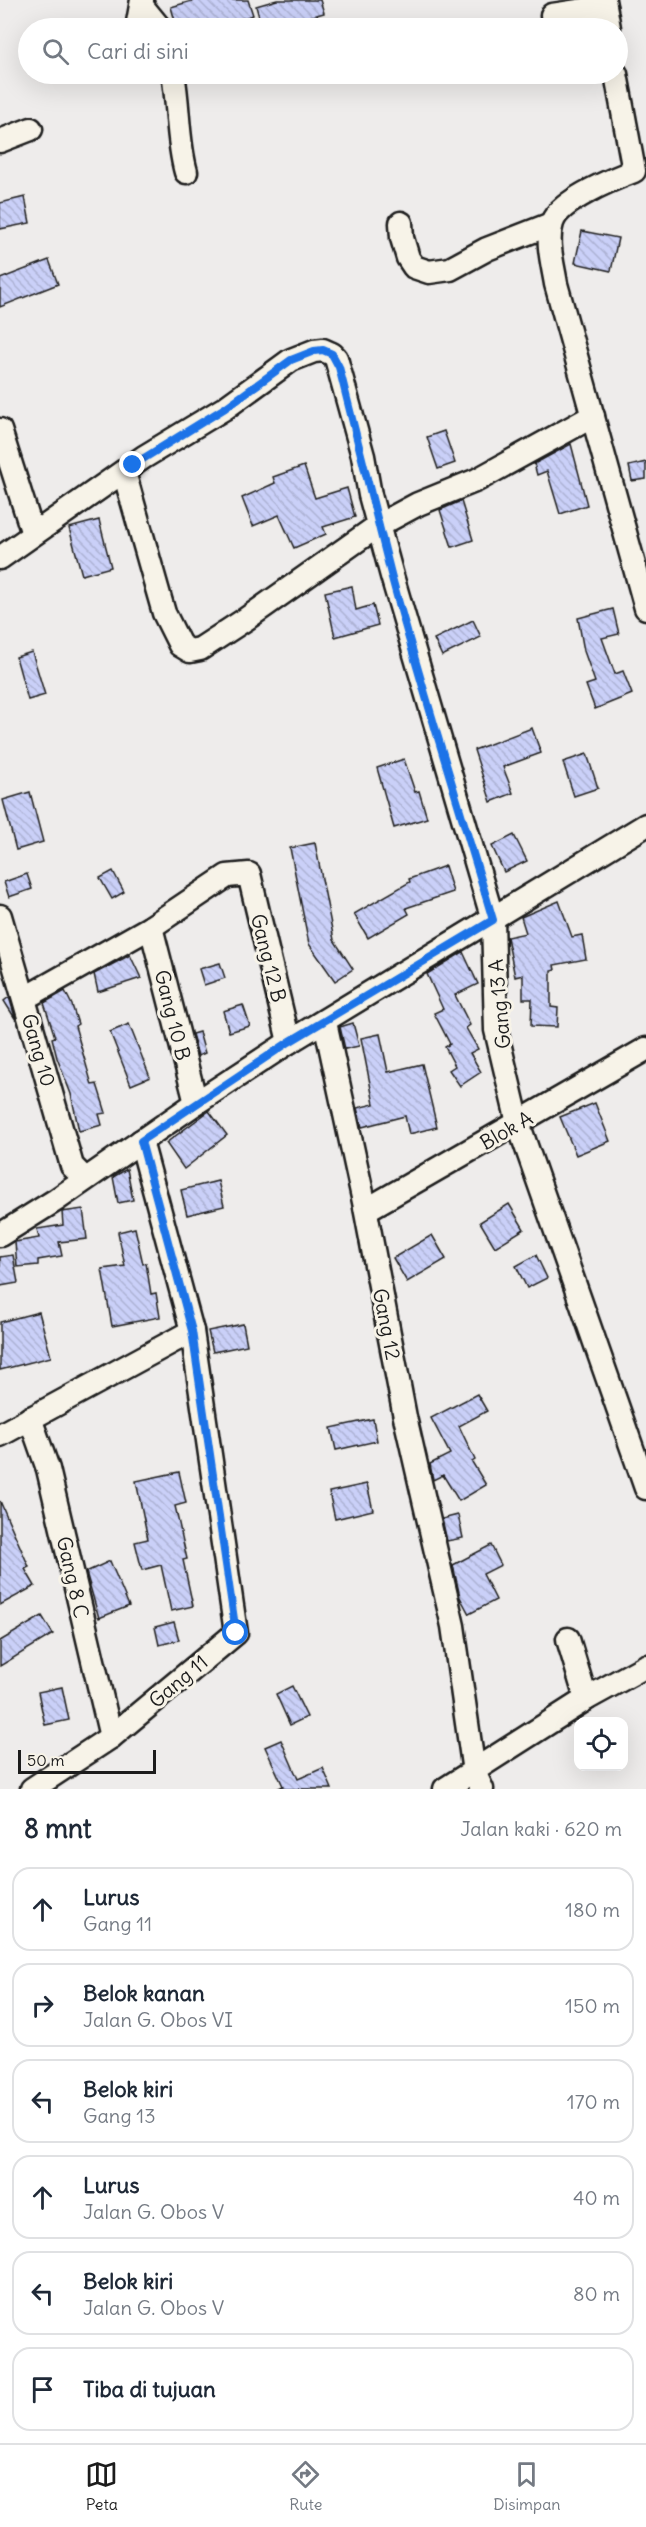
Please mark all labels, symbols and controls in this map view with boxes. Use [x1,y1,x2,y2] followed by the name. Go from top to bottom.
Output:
[18,18,628,84] search box
[39,35,72,68] icon: search
[87,37,189,65] text: Cari di sini
[119,451,145,477] route end
[246,911,292,1005] street label: Gang 12 B
[483,958,515,1050] street label: Gang 13 A
[150,967,196,1063] street label: Gang 10 B
[17,1011,61,1089] street label: Gang 10
[475,1105,537,1155] street label: Blok A
[368,1286,406,1362] street label: Gang 12
[52,1534,94,1620] street label: Gang 8 C
[222,1619,248,1645] route start
[143,1649,213,1713] street label: Gang 11
[574,1717,628,1771] map controls
[574,1717,628,1771] button: locate
[18,1747,156,1774] scale bar
[27,1750,65,1770] text: 50 m
[24,1812,92,1845] text: 8 mnt
[460,1816,622,1841] text: Jalan kaki · 620 m
[83,1883,139,1911] text: Lurus
[26,1893,59,1926] icon: ahead
[565,1897,620,1922] text: 180 m
[83,1911,152,1936] text: Gang 11
[83,1979,205,2007] text: Belok kanan
[26,1989,59,2022] icon: right
[565,1993,620,2018] text: 150 m
[83,2007,233,2032] text: Jalan G. Obos VI
[83,2075,173,2103] text: Belok kiri
[26,2085,59,2118] icon: left
[567,2089,620,2114] text: 170 m
[83,2103,156,2128] text: Gang 13
[83,2171,139,2199] text: Lurus
[26,2181,59,2214] icon: ahead
[573,2185,620,2210] text: 40 m
[83,2199,224,2224] text: Jalan G. Obos V
[83,2267,173,2295] text: Belok kiri
[26,2277,59,2310] icon: left
[573,2281,620,2306] text: 80 m
[83,2295,224,2320] text: Jalan G. Obos V
[26,2373,59,2406] icon: arrive
[83,2375,216,2403] text: Tiba di tujuan
[85,2458,118,2514] tab: Peta
[289,2458,322,2514] tab: Rute
[493,2458,561,2514] tab: Disimpan

